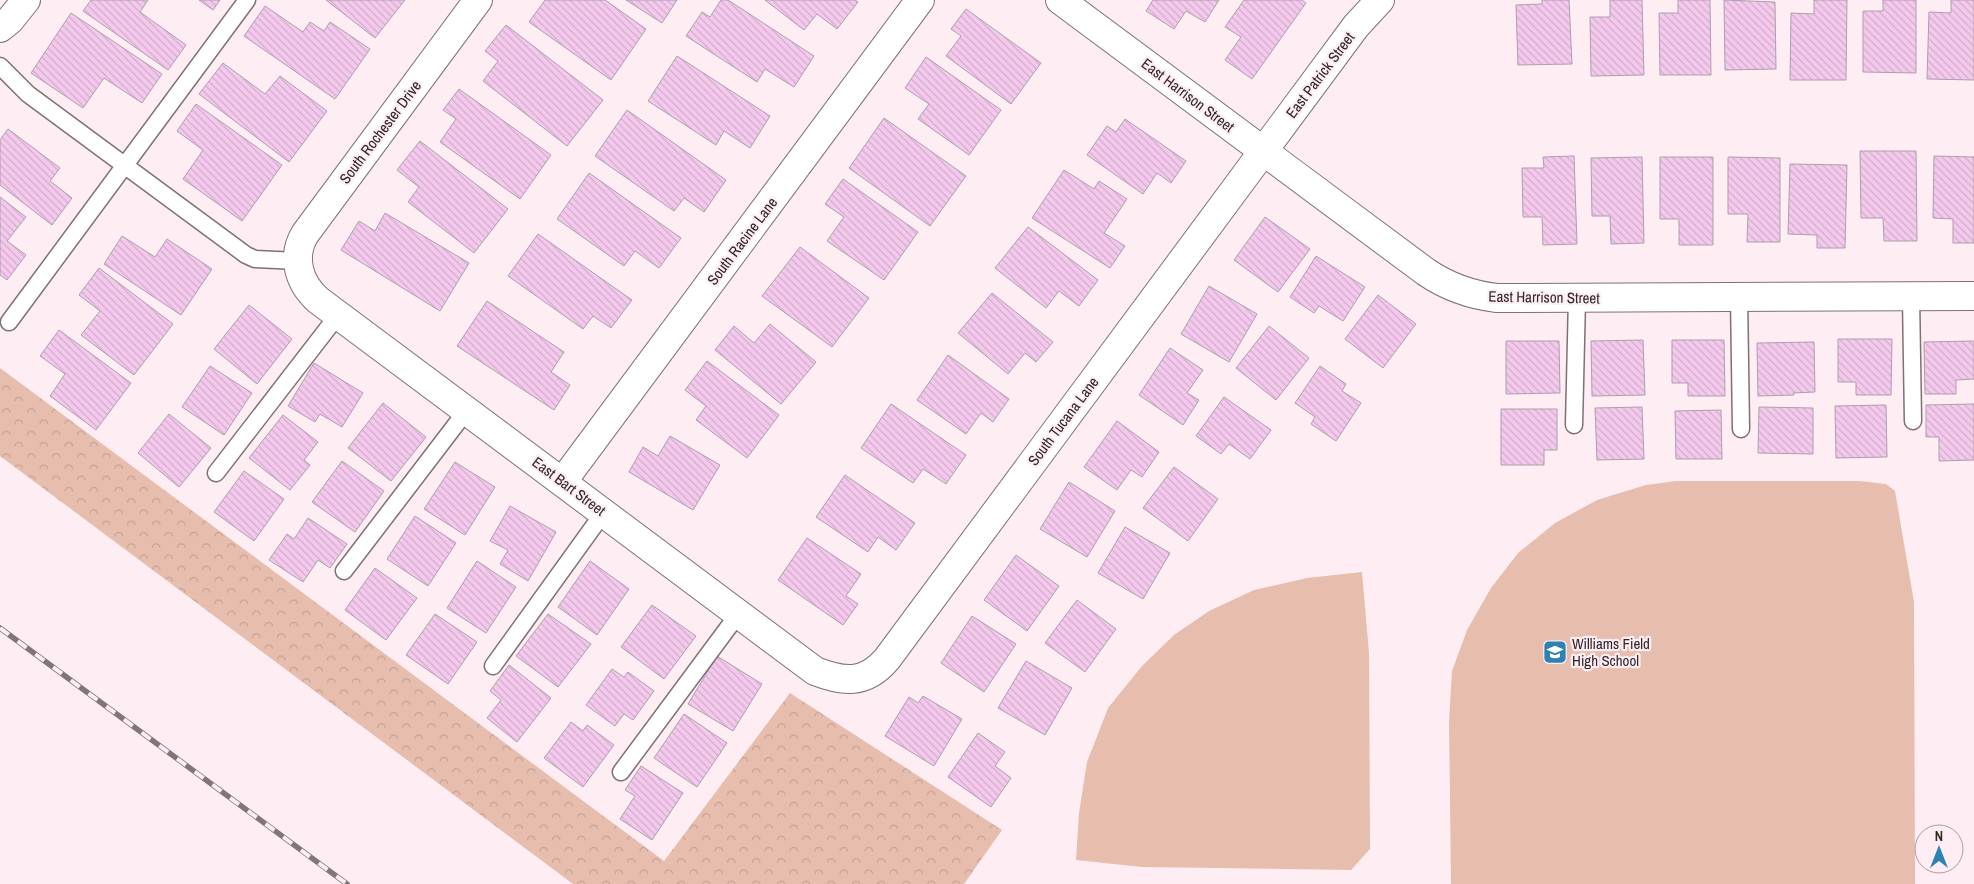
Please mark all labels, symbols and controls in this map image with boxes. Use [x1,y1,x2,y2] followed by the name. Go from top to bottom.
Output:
[1281,27,1360,122] street label: East Patrick Street
[1137,53,1239,137] street label: East Harrison Street
[334,76,426,188] street label: South Rochester Drive
[702,193,782,289] street label: South Racine Lane
[1488,286,1600,308] street label: East Harrison Street
[1023,372,1103,470] street label: South Tucana Lane
[528,451,610,521] street label: East Bart Street
[1572,633,1650,671] place label: Williams Field High School
[1542,639,1568,665] school or university icon: Williams Field High School
[1914,824,1964,874] north arrow
[1935,827,1943,845] text: N

